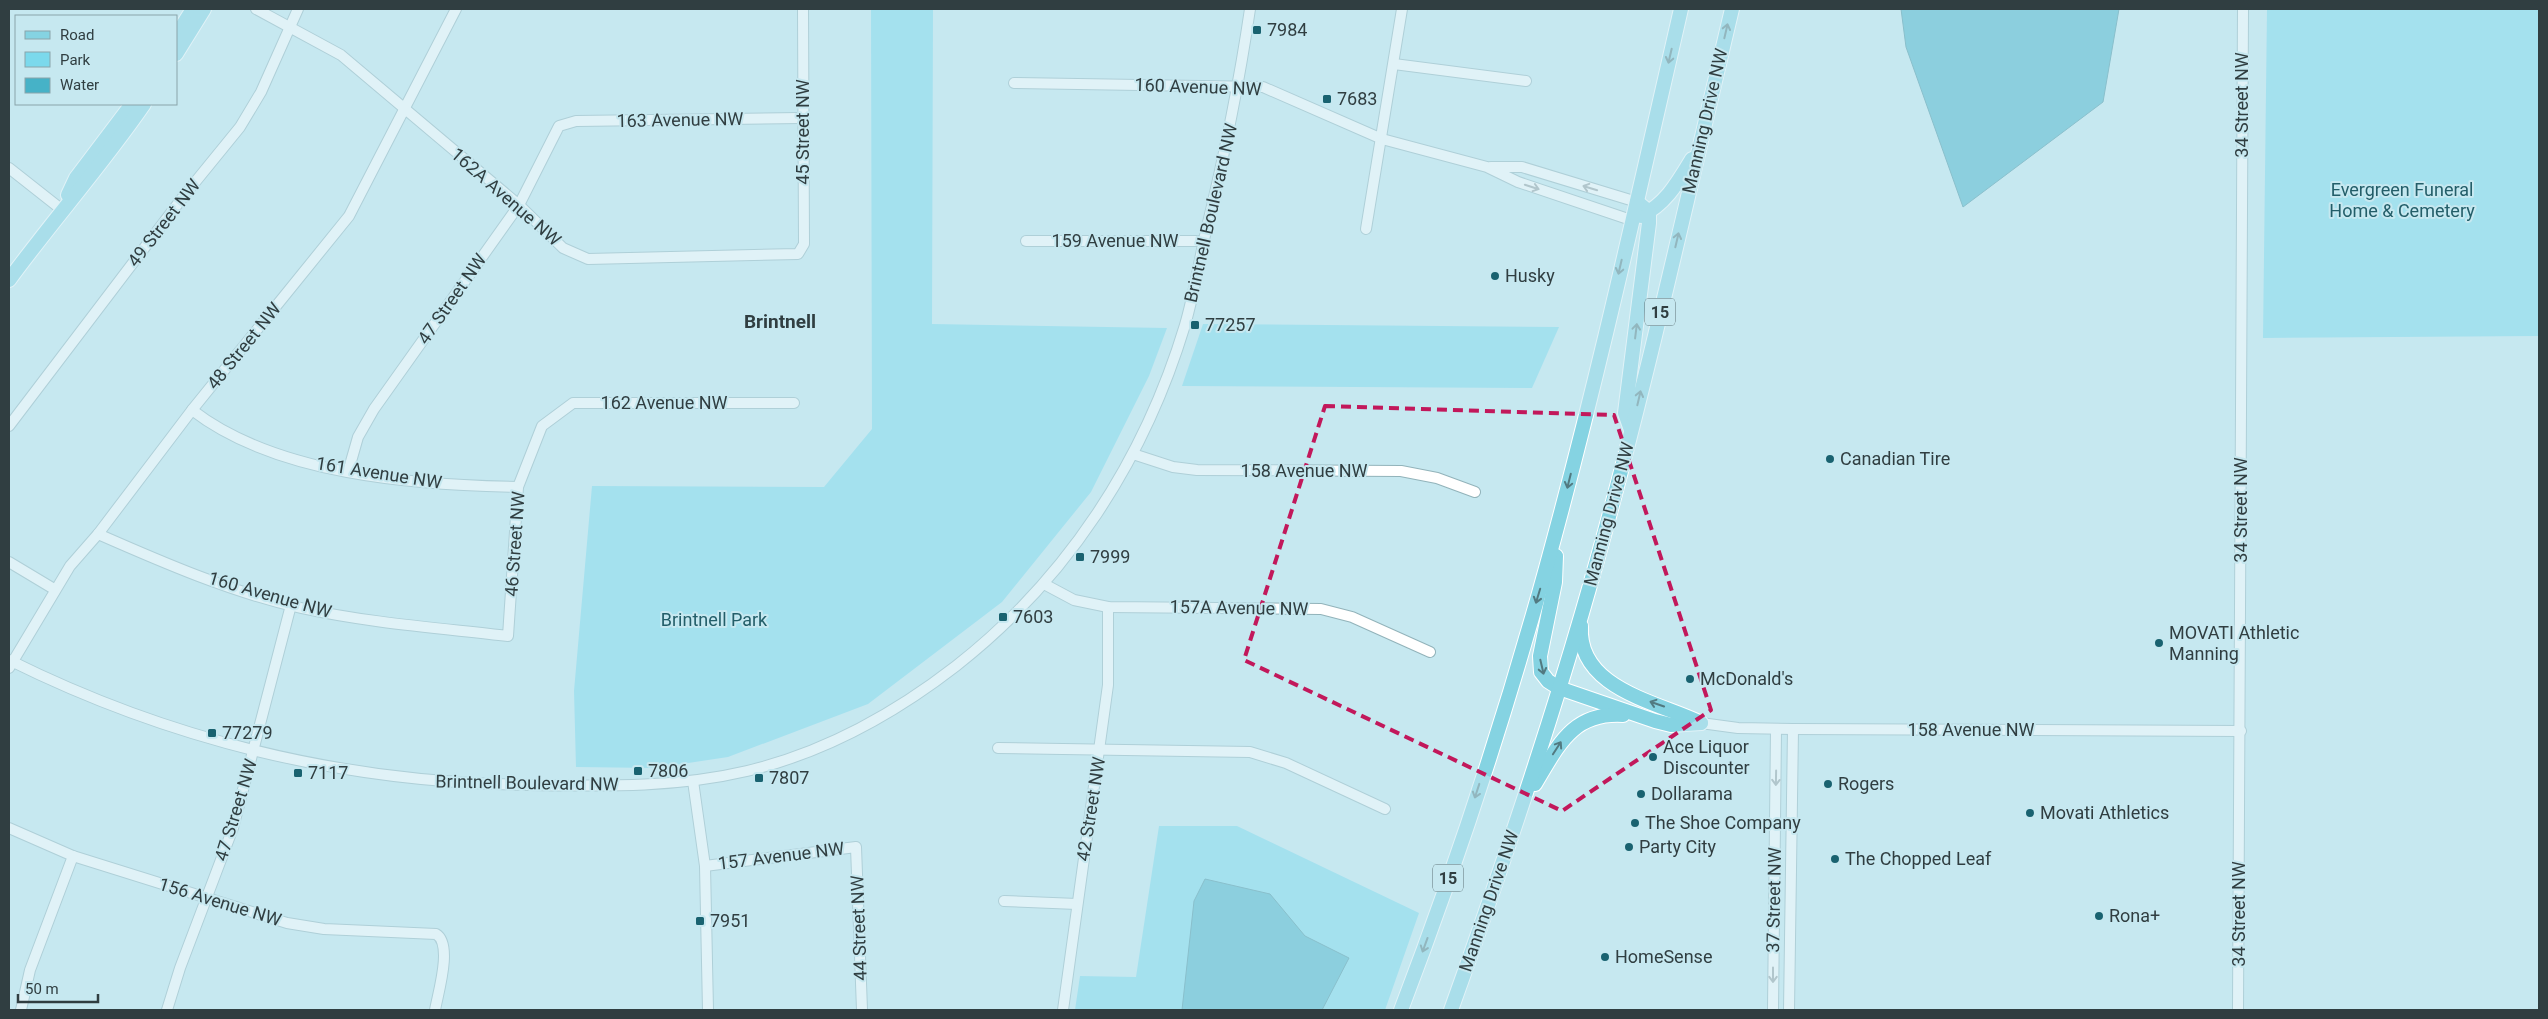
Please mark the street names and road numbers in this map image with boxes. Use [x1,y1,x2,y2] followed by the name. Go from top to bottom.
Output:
[1678,46,1731,195] street label: Manning Drive NW
[2231,52,2252,158] street label: 34 Street NW
[1134,74,1262,99] street label: 160 Avenue NW
[792,79,813,185] street label: 45 Street NW
[616,108,744,131] street label: 163 Avenue NW
[1180,121,1241,304] street label: Brintnell Boulevard NW
[447,143,566,250] street label: 162A Avenue NW
[123,175,204,271] street label: 49 Street NW
[1052,230,1179,251] street label: 159 Avenue NW
[413,249,490,348] street label: 47 Street NW
[202,298,285,393] street label: 48 Street NW
[1645,298,1675,326] road number: 15
[601,392,728,413] street label: 162 Avenue NW
[1579,440,1638,588] street label: Manning Drive NW
[315,452,443,493] street label: 161 Avenue NW
[2230,457,2251,563] street label: 34 Street NW
[1241,460,1368,481] street label: 158 Avenue NW
[500,491,529,597] street label: 46 Street NW
[206,567,334,622] street label: 160 Avenue NW
[1169,596,1309,619] street label: 157A Avenue NW
[1908,719,2035,740] street label: 158 Avenue NW
[1072,755,1109,863] street label: 42 Street NW
[210,756,261,863] street label: 47 Street NW
[435,770,619,795] street label: Brintnell Boulevard NW
[1455,827,1523,974] street label: Manning Drive NW
[717,837,845,874] street label: 157 Avenue NW
[1762,847,1785,953] street label: 37 Street NW
[2228,861,2249,967] street label: 34 Street NW
[1433,864,1463,891] road number: 15
[156,873,284,930] street label: 156 Avenue NW
[846,875,871,981] street label: 44 Street NW

